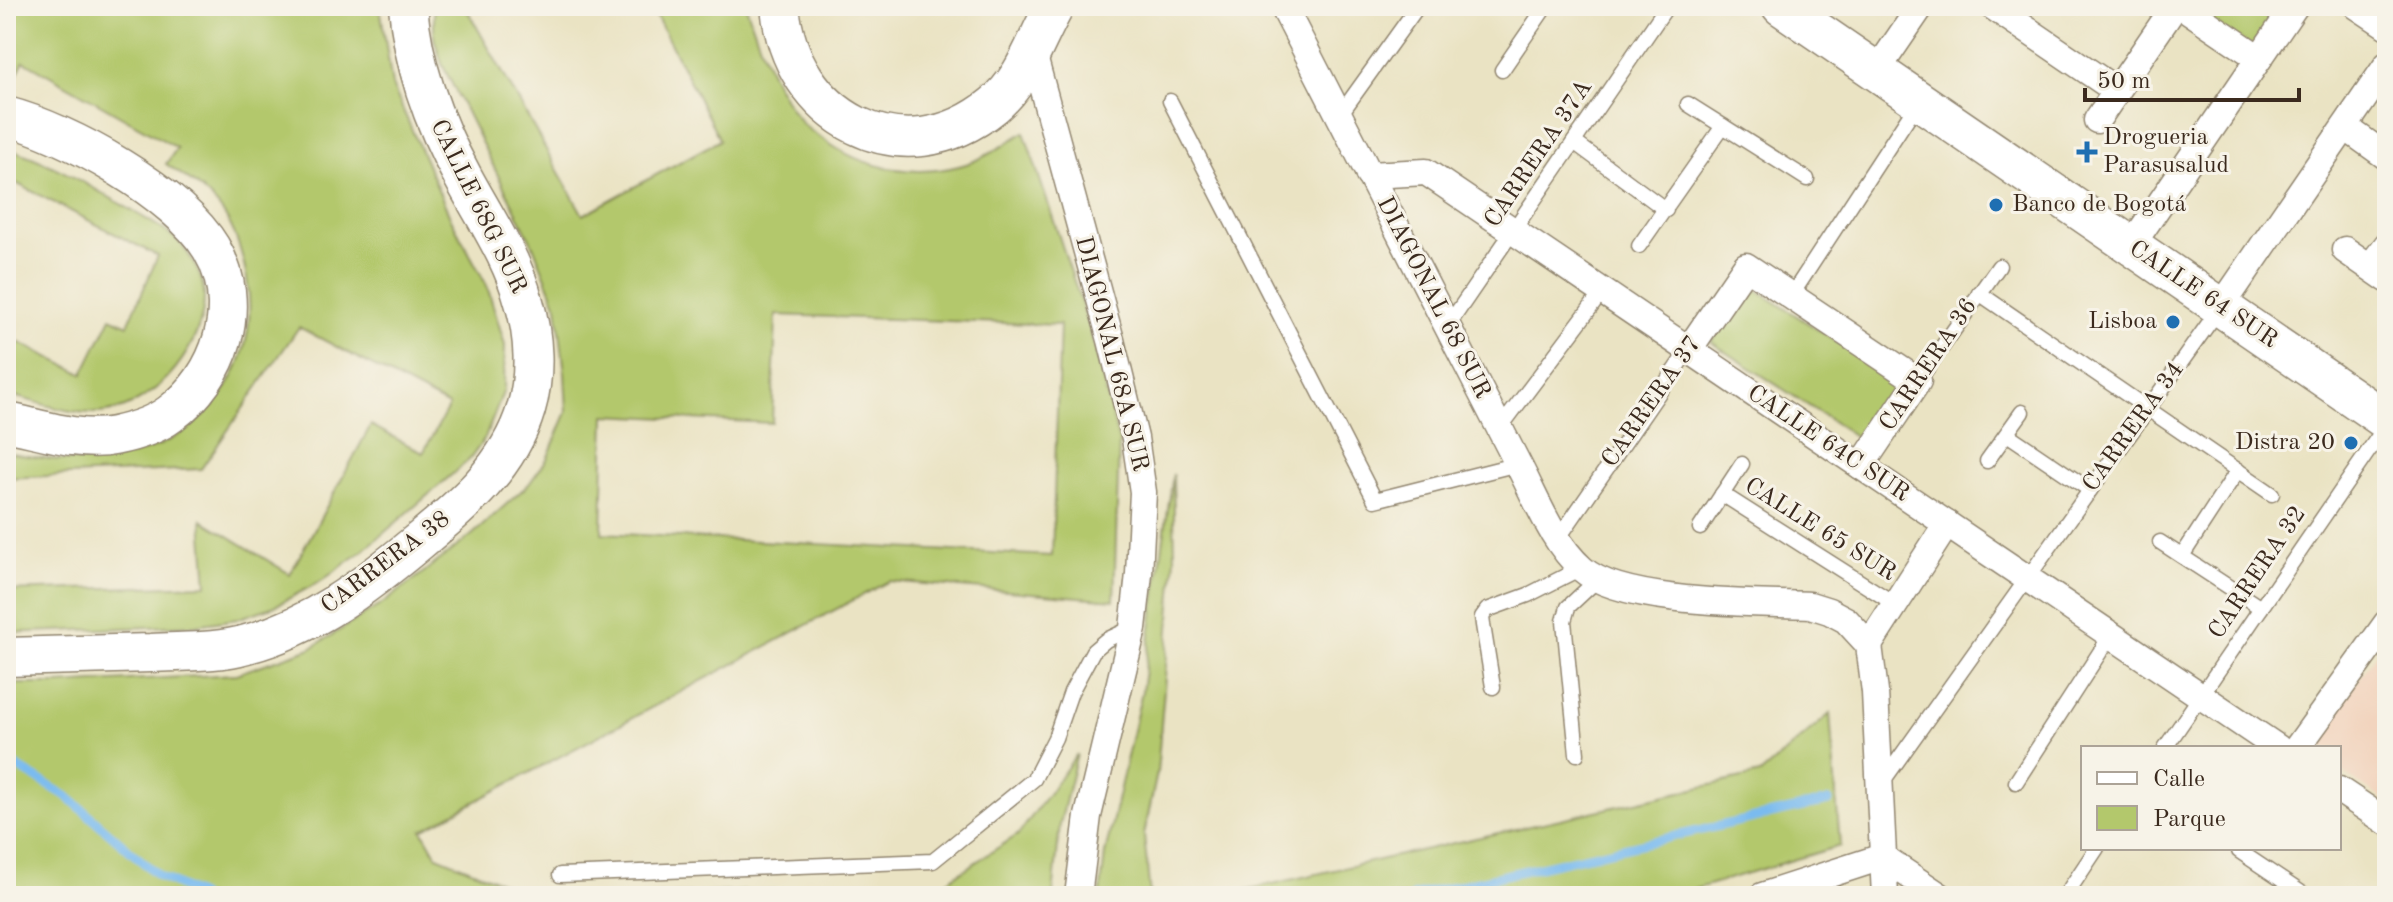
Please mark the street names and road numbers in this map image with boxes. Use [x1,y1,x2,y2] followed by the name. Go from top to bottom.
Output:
[1481,76,1597,232] street label: CARRERA 37A
[425,116,531,298] street label: CALLE 68G SUR
[1372,193,1494,403] street label: DIAGONAL 68 SUR
[1070,234,1152,474] street label: DIAGONAL 68A SUR
[2124,237,2282,353] street label: CALLE 64 SUR
[1876,294,1982,436] street label: CARRERA 36
[1598,332,1706,472] street label: CARRERA 37
[2079,358,2189,496] street label: CARRERA 34
[1743,381,1913,507] street label: CALLE 64C SUR
[1740,474,1900,586] street label: CALLE 65 SUR
[2205,502,2311,644] street label: CARRERA 32
[317,507,455,619] street label: CARRERA 38

